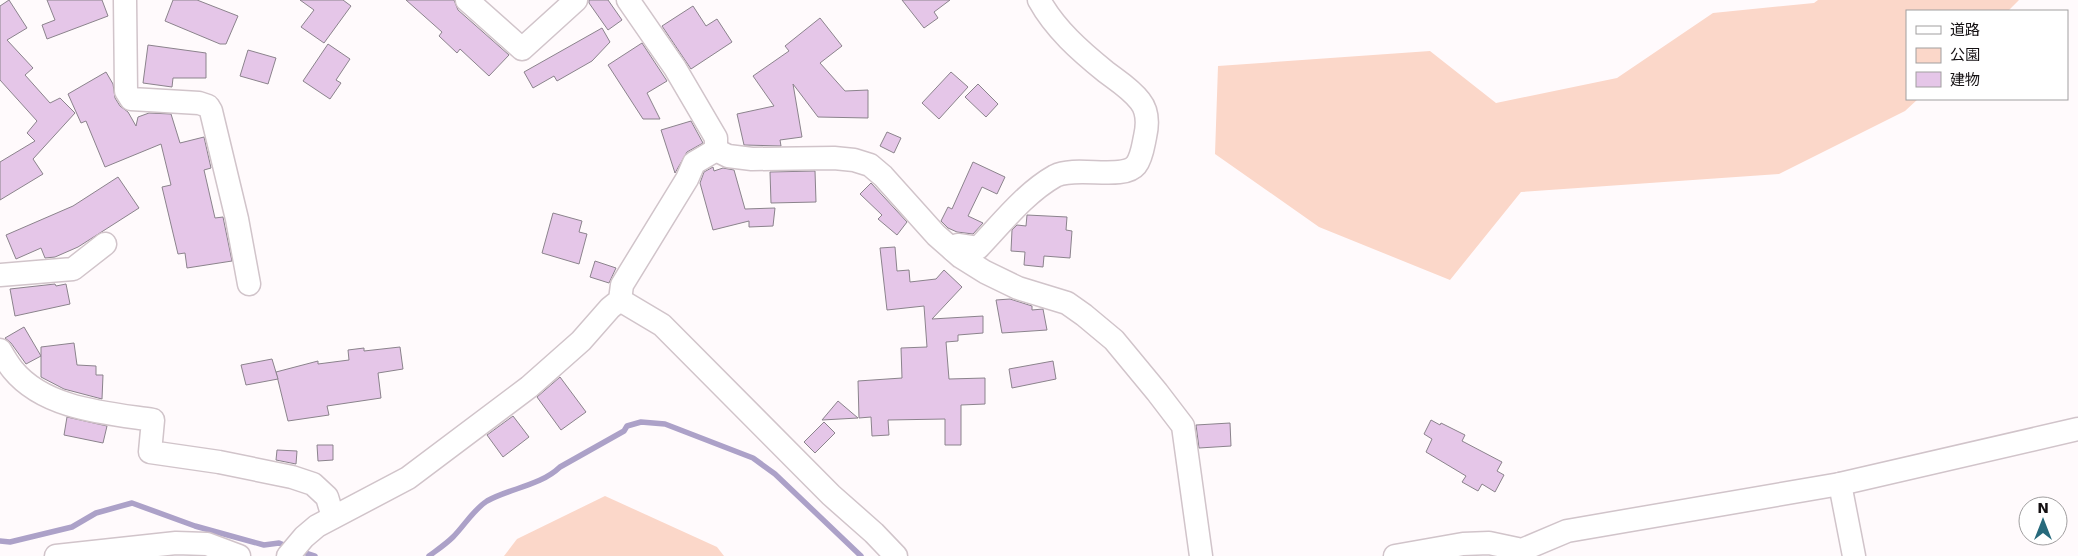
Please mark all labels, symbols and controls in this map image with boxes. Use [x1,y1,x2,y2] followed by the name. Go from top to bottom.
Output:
[1906,10,2068,100] legend
[1950,21,1980,39] text: 道路
[1950,46,1980,64] text: 公園
[1950,71,1980,89] text: 建物
[2018,496,2068,546] north arrow
[2037,500,2049,516] text: N

